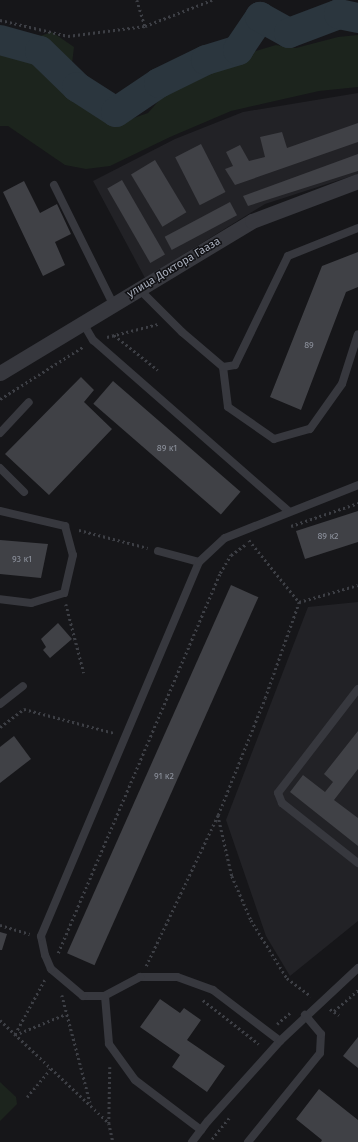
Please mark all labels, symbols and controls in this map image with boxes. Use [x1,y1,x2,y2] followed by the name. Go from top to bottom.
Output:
[125,235,223,301] street label: улица Доктора Гааза
[304,340,314,350] house number: 89
[157,443,177,453] house number: 89 к1
[317,531,339,541] house number: 89 к2
[12,554,32,564] house number: 93 к1
[154,771,174,781] house number: 91 к2

